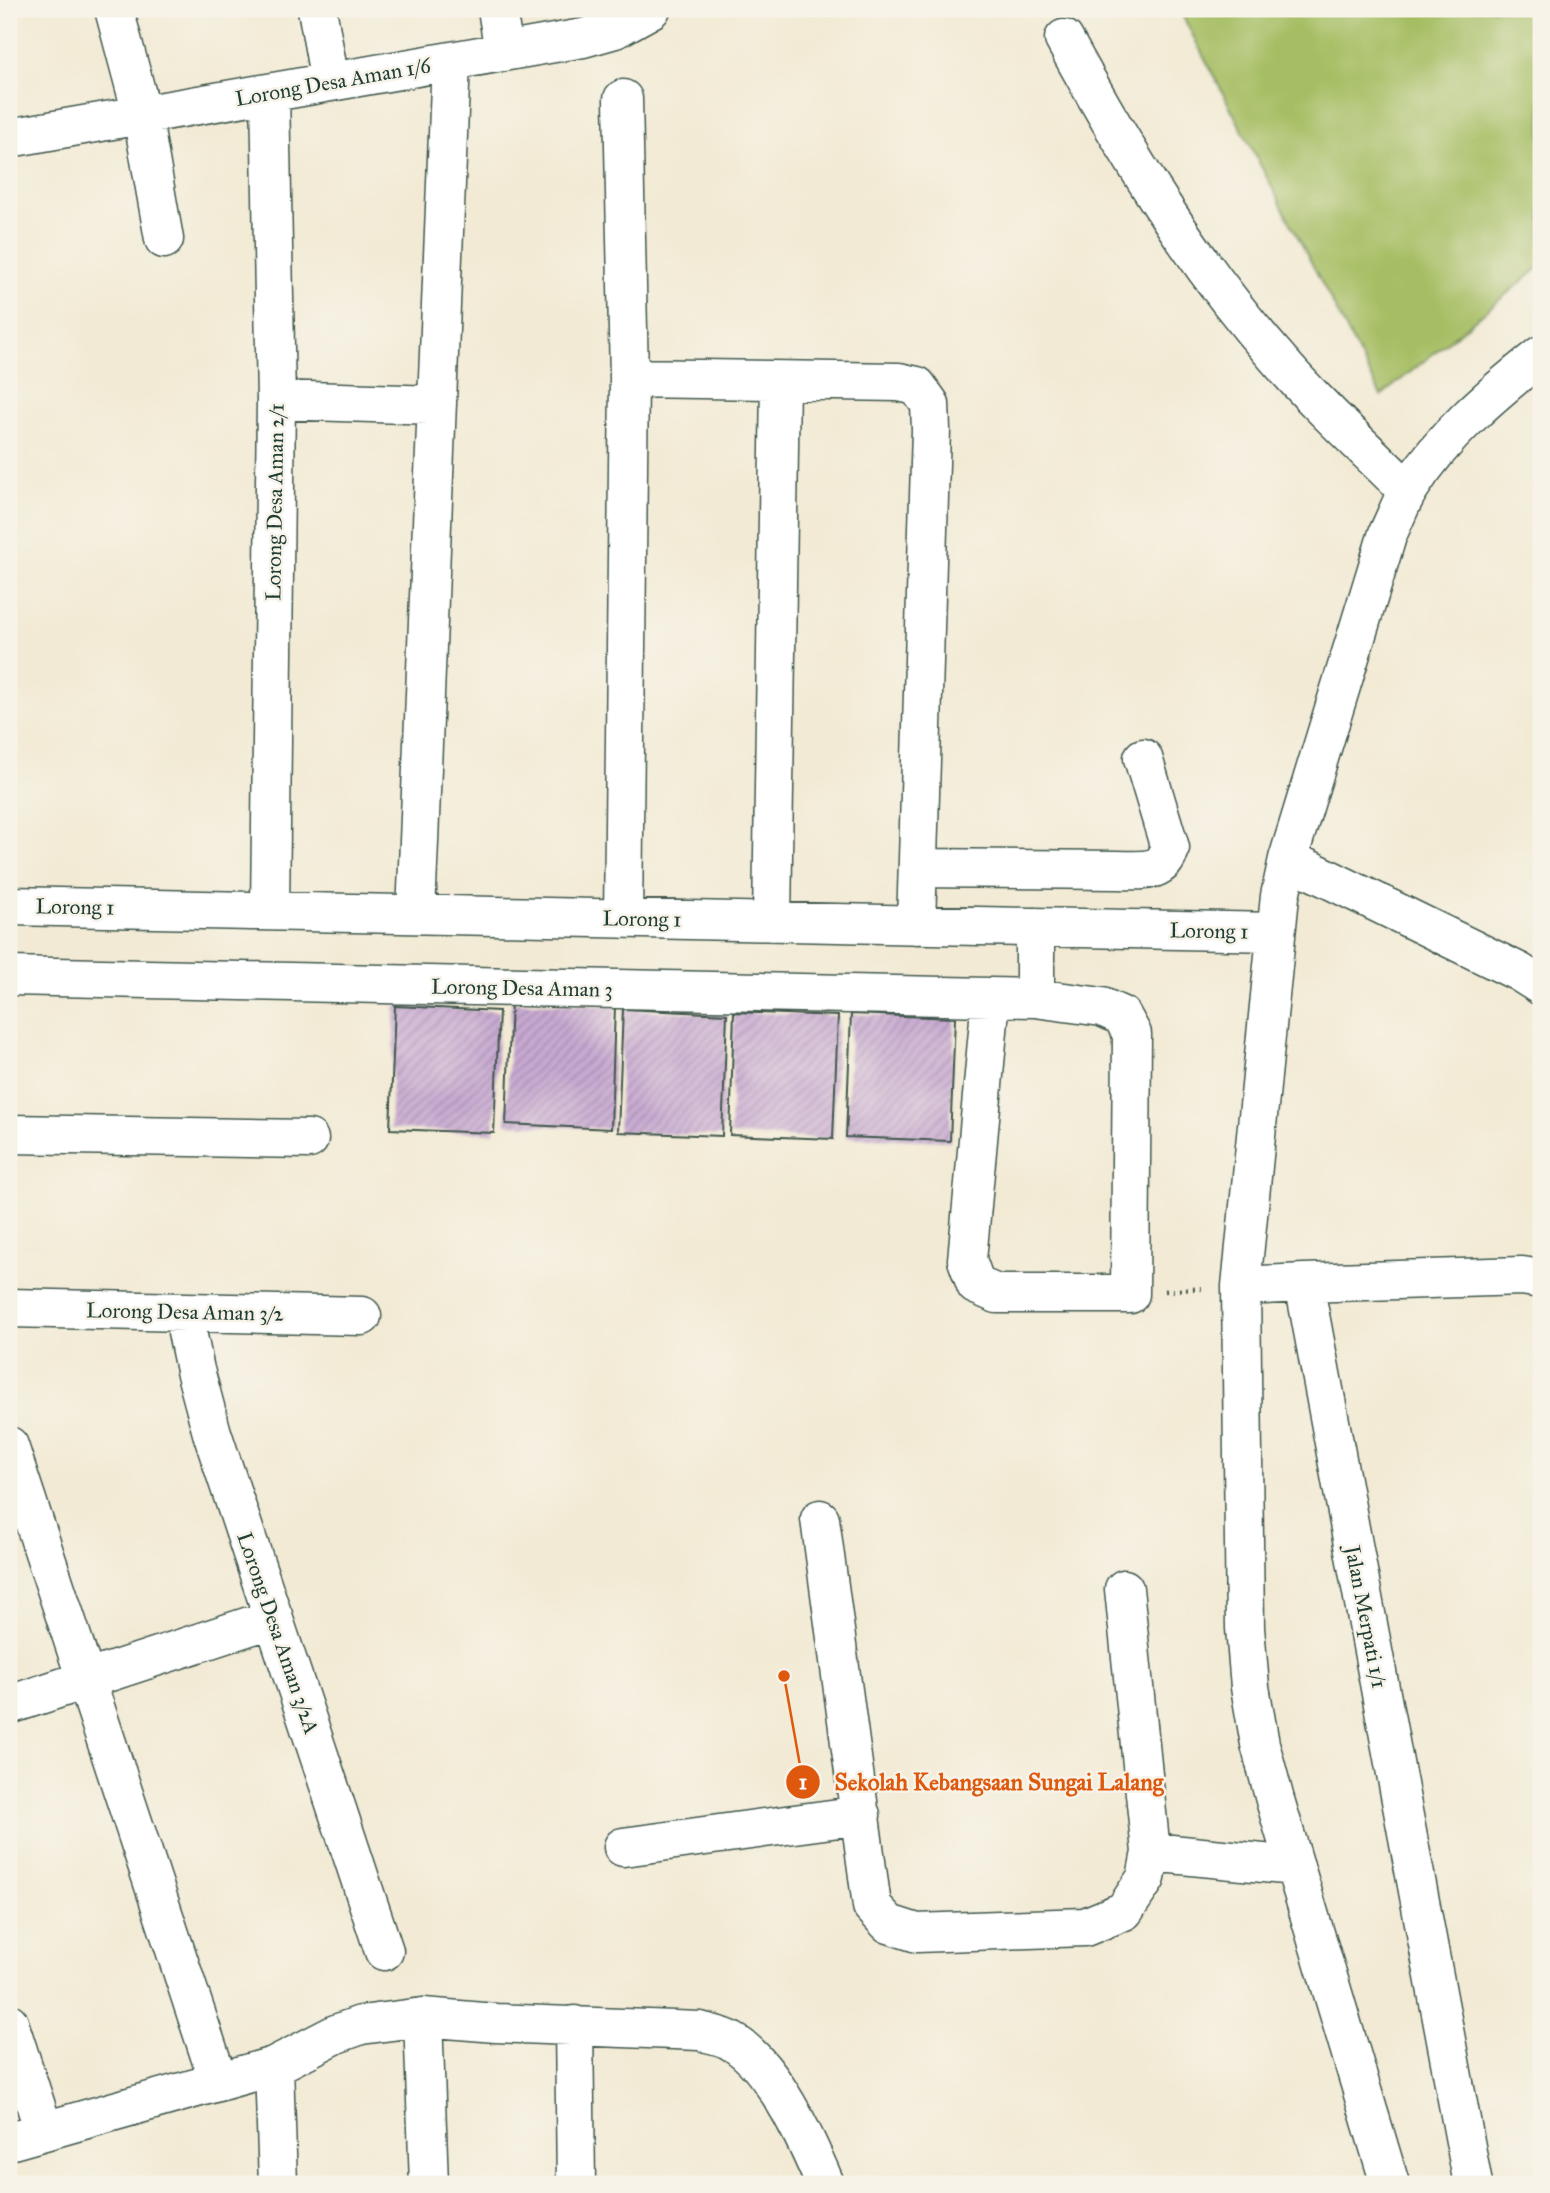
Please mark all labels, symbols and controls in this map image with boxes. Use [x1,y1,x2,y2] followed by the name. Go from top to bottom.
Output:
[233,52,434,112] street label: Lorong Desa Aman 1/6
[260,403,290,601] street label: Lorong Desa Aman 2/1
[35,893,115,921] street label: Lorong 1
[602,905,682,933] street label: Lorong 1
[1169,917,1249,945] street label: Lorong 1
[431,973,613,1003] street label: Lorong Desa Aman 3
[86,1297,285,1327] street label: Lorong Desa Aman 3/2
[231,1529,325,1737] street label: Lorong Desa Aman 3/2A
[1339,1542,1393,1691] street label: Jalan Merpati 1/1
[786,1760,1178,1804] callout: Sekolah Kebangsaan Sungai Lalang
[835,1768,1165,1797] text: Sekolah Kebangsaan Sungai Lalang
[799,1769,807,1795] text: 1

